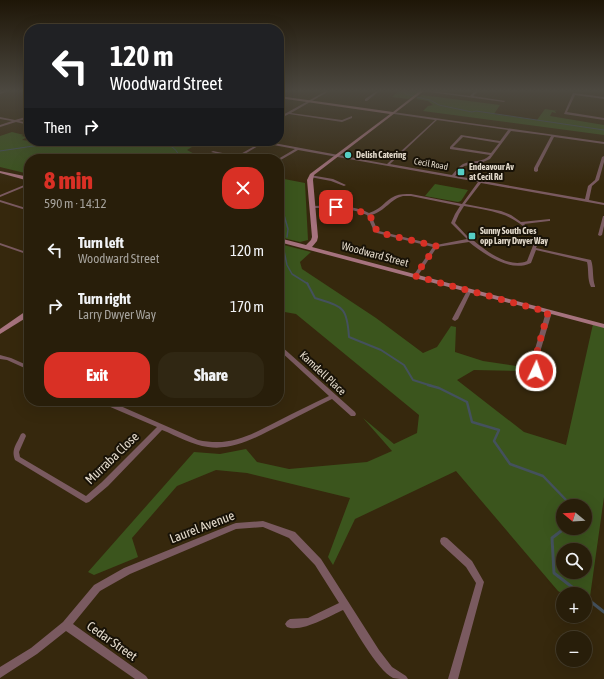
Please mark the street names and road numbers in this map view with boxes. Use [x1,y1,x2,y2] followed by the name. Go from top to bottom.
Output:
[413,156,449,172] street label: Cecil Road
[340,239,410,269] street label: Woodward Street
[298,349,348,397] street label: Kamdell Place
[82,429,142,487] street label: Murraba Close
[167,508,237,546] street label: Laurel Avenue
[84,618,140,664] street label: Cedar Street

